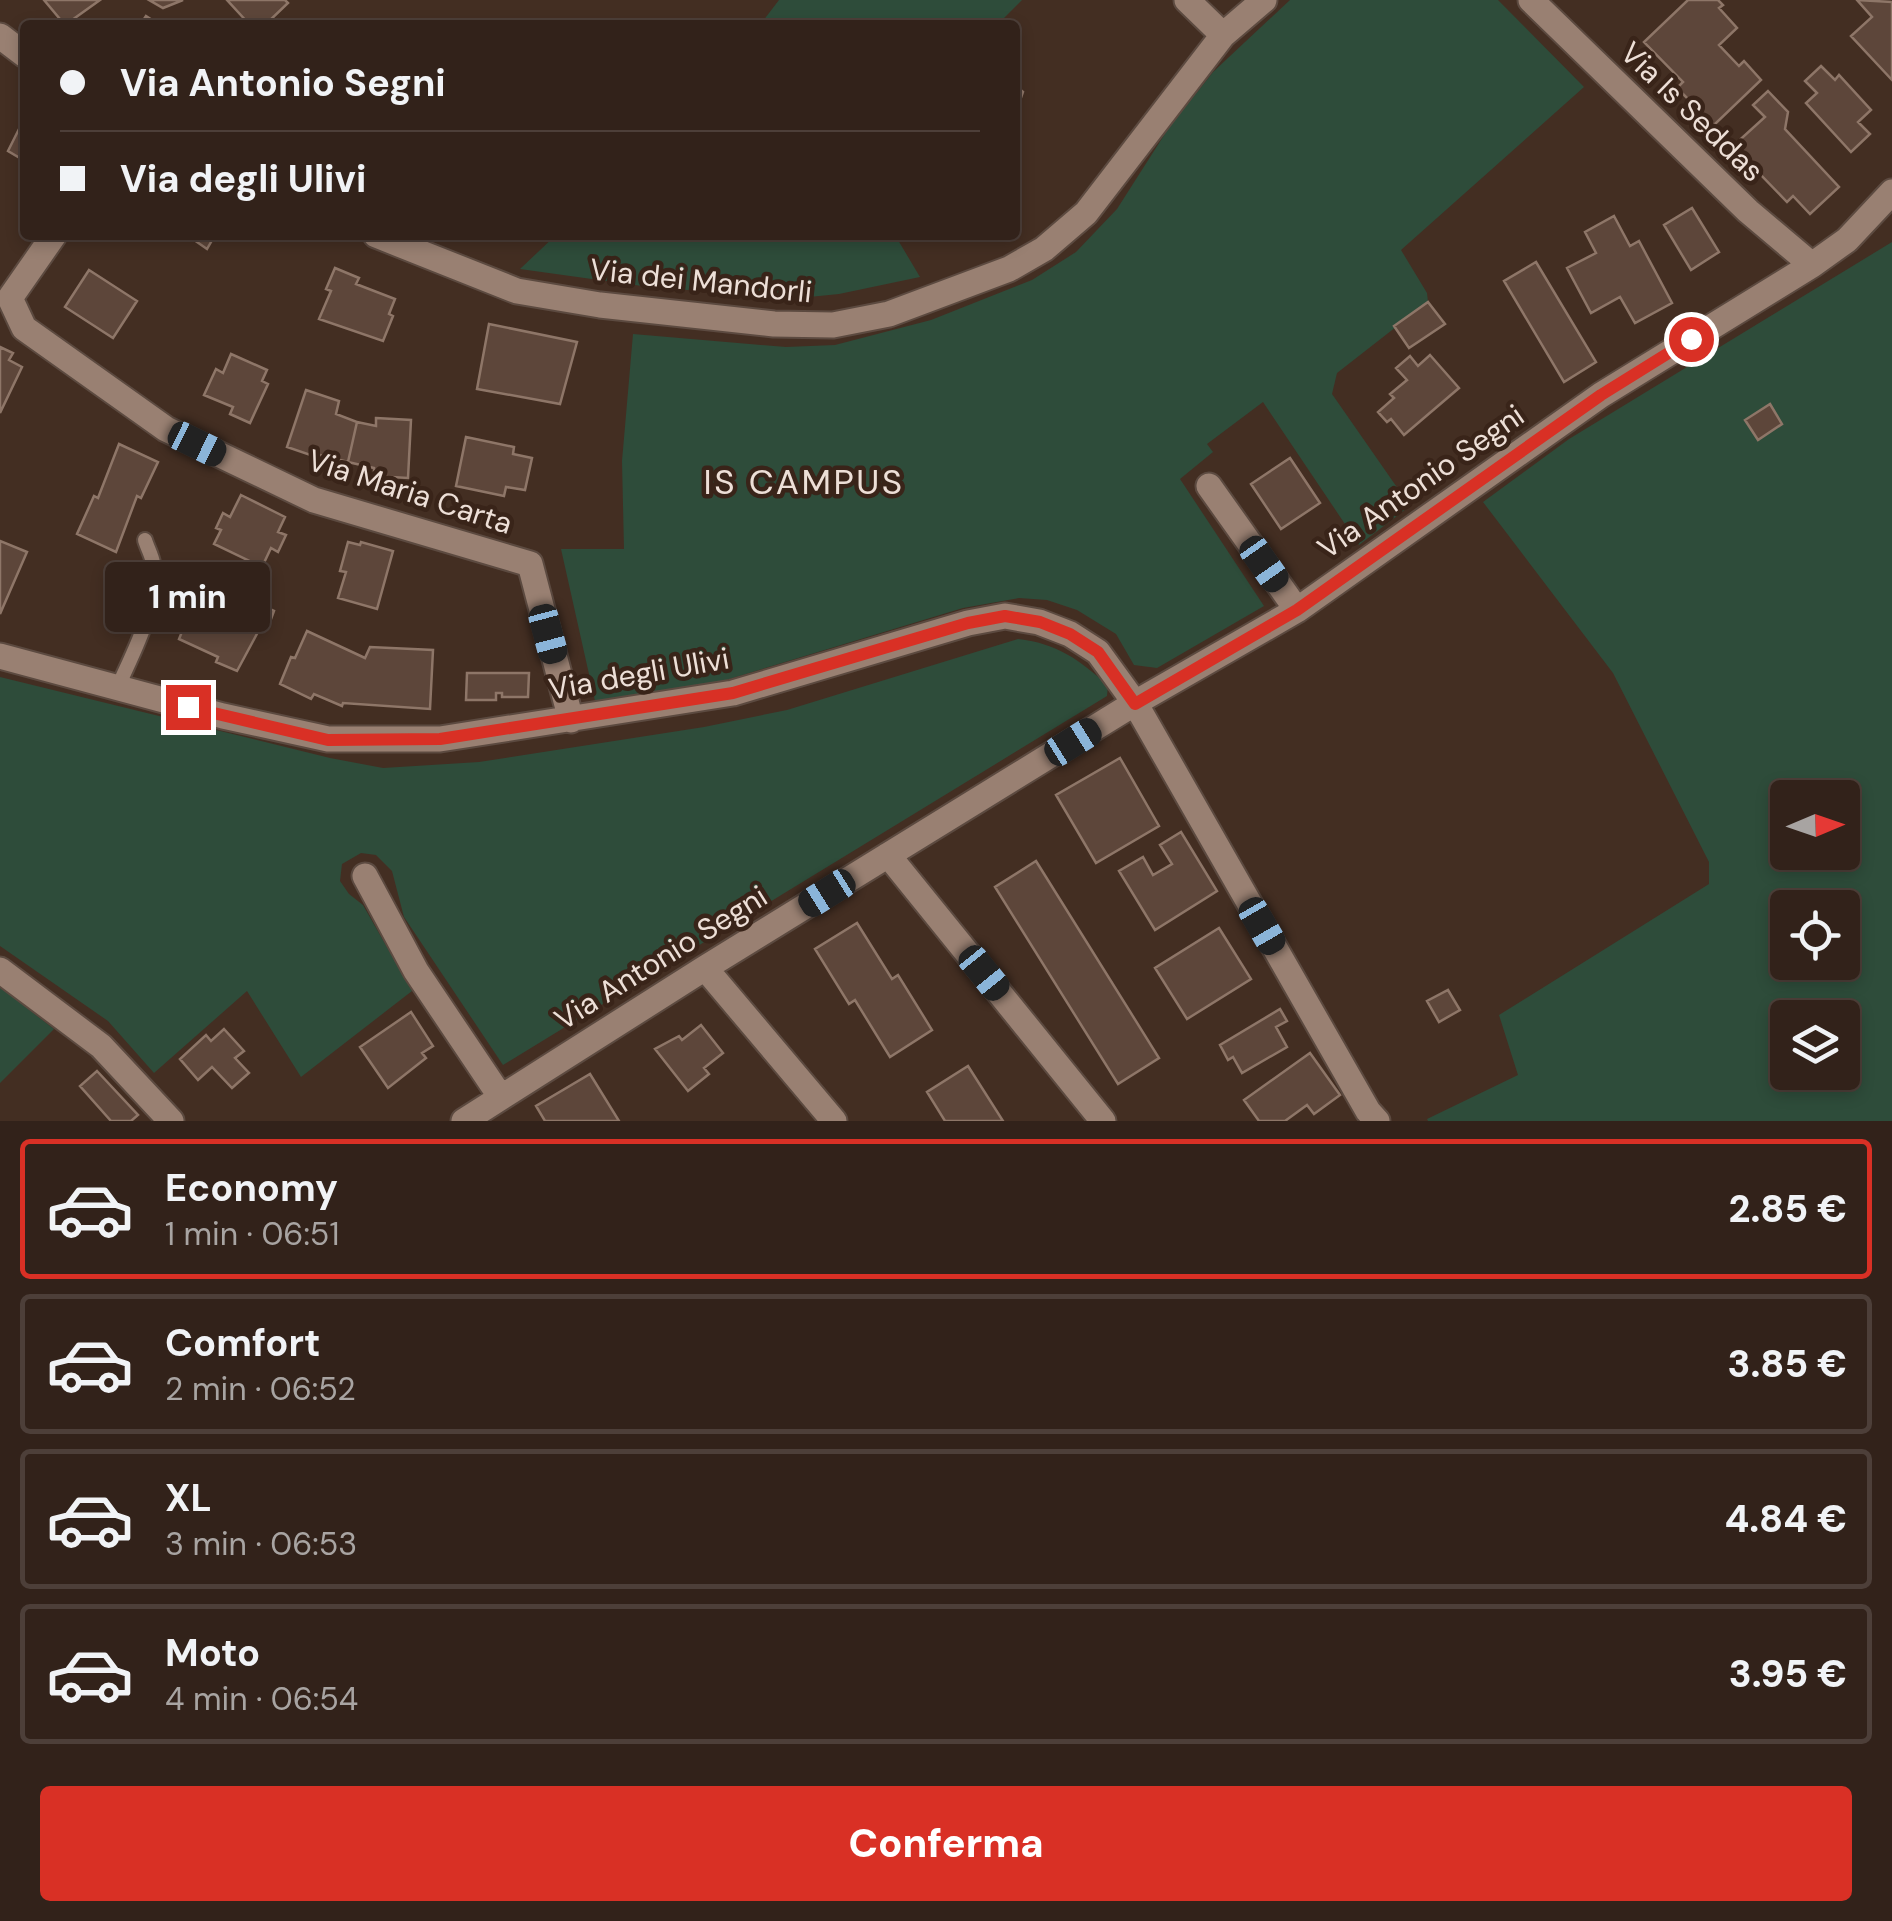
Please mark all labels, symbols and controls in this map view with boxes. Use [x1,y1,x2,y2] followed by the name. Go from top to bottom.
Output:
[1612,33,1772,190] street label: Via Is Seddas
[120,58,446,108] text: Via Antonio Segni
[120,154,366,204] text: Via degli Ulivi
[588,249,814,312] street label: Via dei Mandorli
[1669,317,1714,362] route start
[1310,396,1532,567] street label: Via Antonio Segni
[163,417,231,471] car
[303,440,517,543] street label: Via Maria Carta
[703,459,905,505] district label: IS CAMPUS
[1235,531,1293,597] car
[106,562,270,632] callout: 1 min
[148,576,227,618] text: 1 min
[526,601,570,667] car
[546,638,732,709] street label: Via degli Ulivi
[166,685,211,730] route end
[1040,713,1106,771] car
[1770,780,1860,870] north arrow
[1770,780,1860,1090] map controls
[794,864,860,922] car
[547,877,774,1039] street label: Via Antonio Segni
[1770,890,1860,980] button: locate
[1234,893,1290,959] car
[953,940,1015,1006] car
[1770,1000,1860,1090] button: layers
[165,1163,338,1213] text: Economy
[45,1164,135,1254] icon: car
[1729,1184,1847,1234] text: 2.85 €
[165,1213,339,1255] text: 1 min · 06:51
[165,1318,321,1368] text: Comfort
[45,1319,135,1409] icon: car
[1728,1339,1847,1389] text: 3.85 €
[165,1368,356,1410] text: 2 min · 06:52
[165,1473,212,1523] text: XL
[45,1474,135,1564] icon: car
[1724,1494,1847,1544] text: 4.84 €
[165,1523,357,1565] text: 3 min · 06:53
[165,1628,260,1678] text: Moto
[45,1629,135,1719] icon: car
[1729,1649,1847,1699] text: 3.95 €
[165,1678,358,1720] text: 4 min · 06:54
[40,1786,1852,1901] button: Conferma

